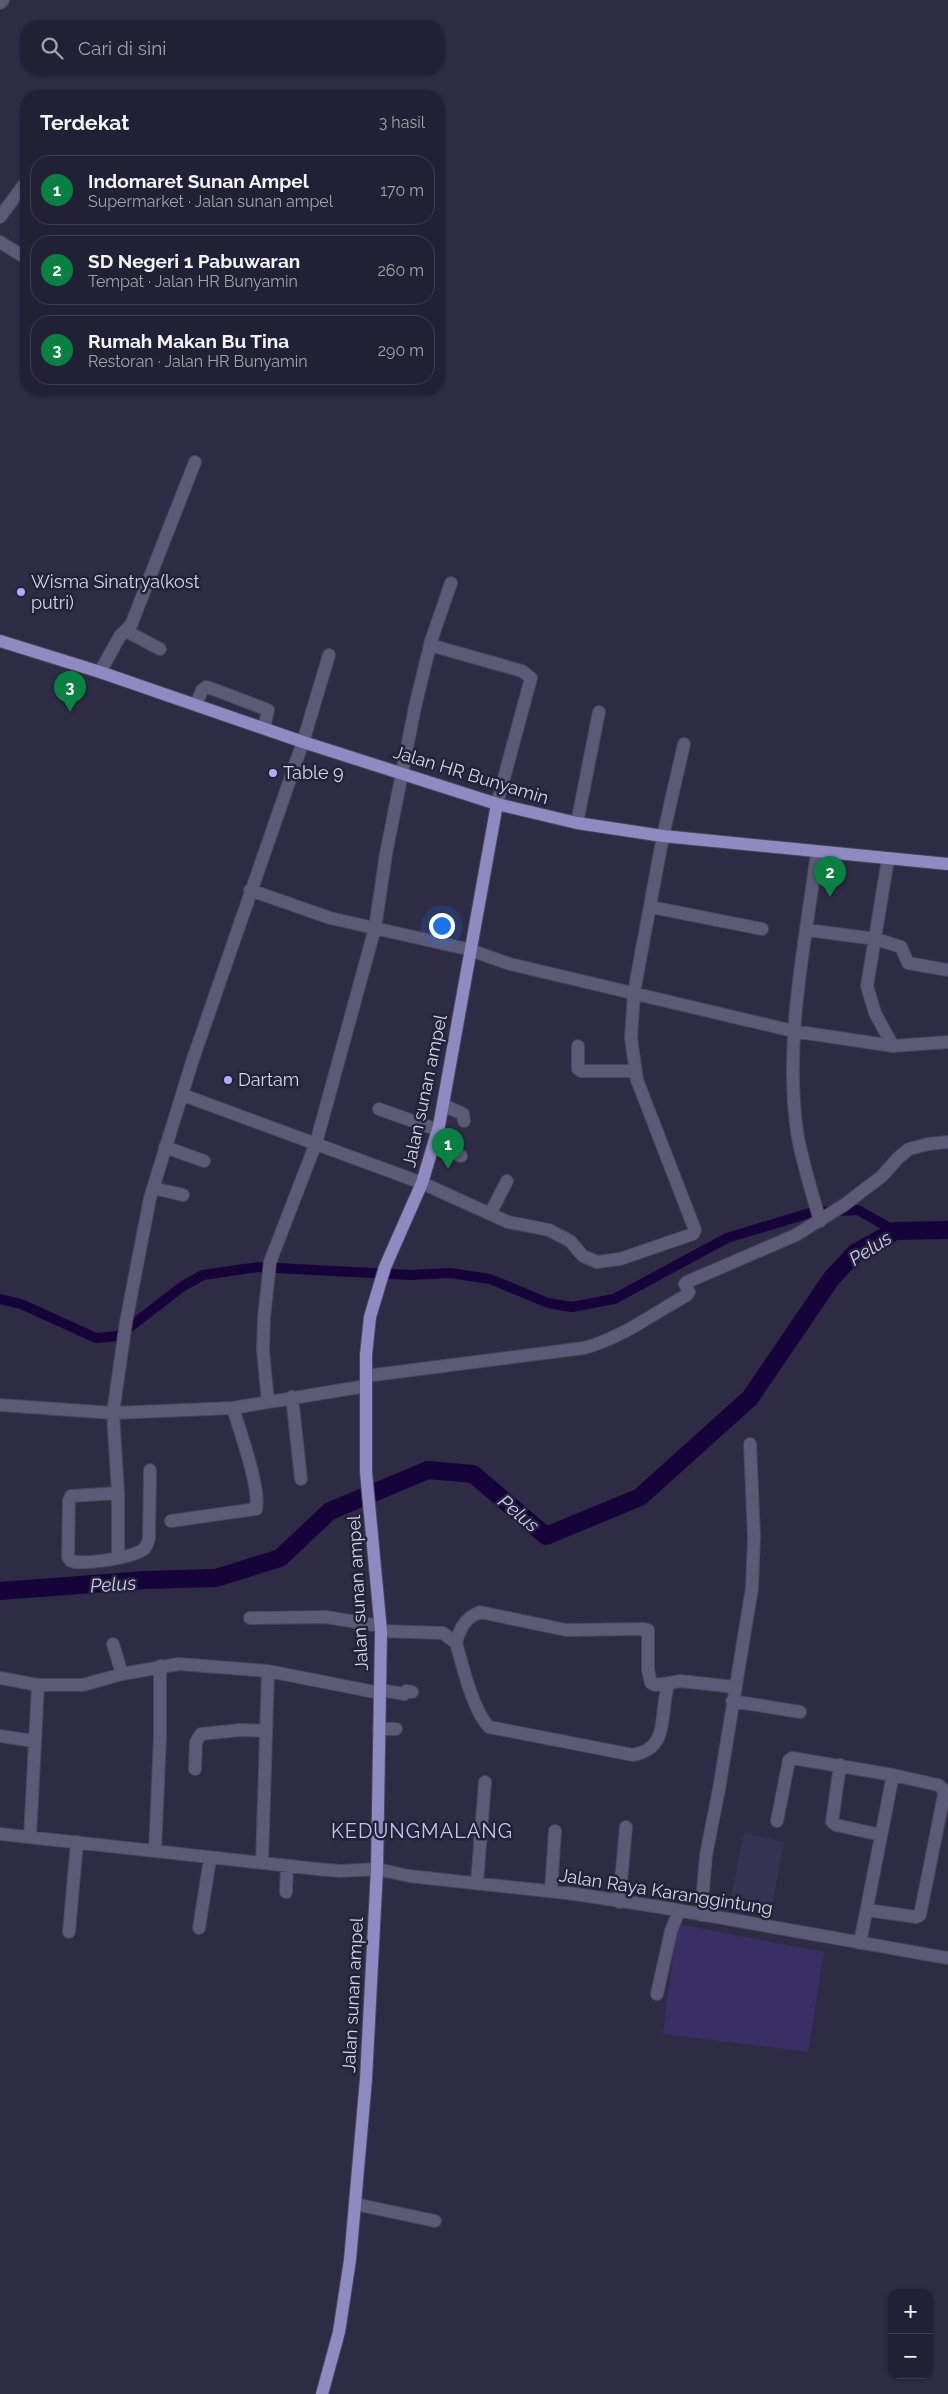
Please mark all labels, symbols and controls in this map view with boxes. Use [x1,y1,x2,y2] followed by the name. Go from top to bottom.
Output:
[20,20,445,75] search box
[38,34,66,62] icon: search
[78,37,166,59] text: Cari di sini
[40,110,129,135] text: Terdekat
[379,113,425,132] text: 3 hasil
[88,170,309,192] text: Indomaret Sunan Ampel
[53,181,61,200] text: 1
[380,181,424,200] text: 170 m
[88,192,333,211] text: Supermarket · Jalan sunan ampel
[88,250,300,272] text: SD Negeri 1 Pabuwaran
[52,261,62,280] text: 2
[377,261,424,280] text: 260 m
[88,272,298,291] text: Tempat · Jalan HR Bunyamin
[88,330,289,352] text: Rumah Makan Bu Tina
[53,341,61,360] text: 3
[378,341,424,360] text: 290 m
[88,352,308,371] text: Restoran · Jalan HR Bunyamin
[31,571,199,613] place label: Wisma Sinatrya(kost putri)
[15,586,27,598] marker: Wisma Sinatrya(kost putri)
[54,671,86,712] pin: 3
[391,741,551,808] street label: Jalan HR Bunyamin
[283,762,344,783] place label: Table 9
[267,767,279,779] marker: Table 9
[814,856,846,897] pin: 2
[429,913,455,939] your location
[398,1012,451,1169] street label: Jalan sunan ampel
[238,1069,299,1090] place label: Dartam
[222,1074,234,1086] marker: Dartam
[432,1128,464,1169] pin: 1
[845,1226,895,1270] water label: Pelus
[494,1490,544,1536] water label: Pelus
[343,1515,372,1671] street label: Jalan sunan ampel
[89,1571,137,1597] water label: Pelus
[331,1819,513,1843] district label: KEDUNGMALANG
[558,1864,774,1919] street label: Jalan Raya Karanggintung
[338,1917,367,2073] street label: Jalan sunan ampel
[888,2289,933,2379] map controls
[888,2289,933,2334] button: +
[888,2334,933,2379] button: −

